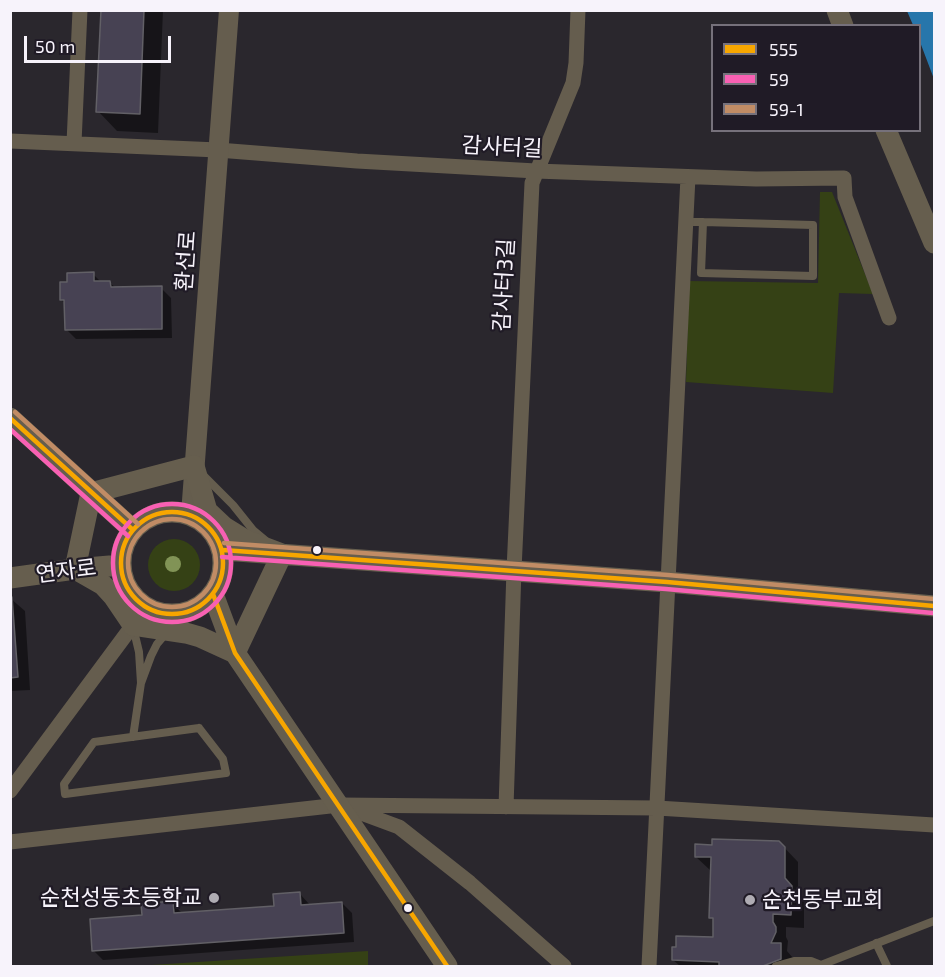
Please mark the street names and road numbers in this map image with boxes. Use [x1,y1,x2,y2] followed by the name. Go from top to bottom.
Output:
[461,132,543,162] street label: 감사터길
[171,230,201,292] street label: 환선로
[488,238,520,332] street label: 감사터3길
[34,554,98,588] street label: 연자로

